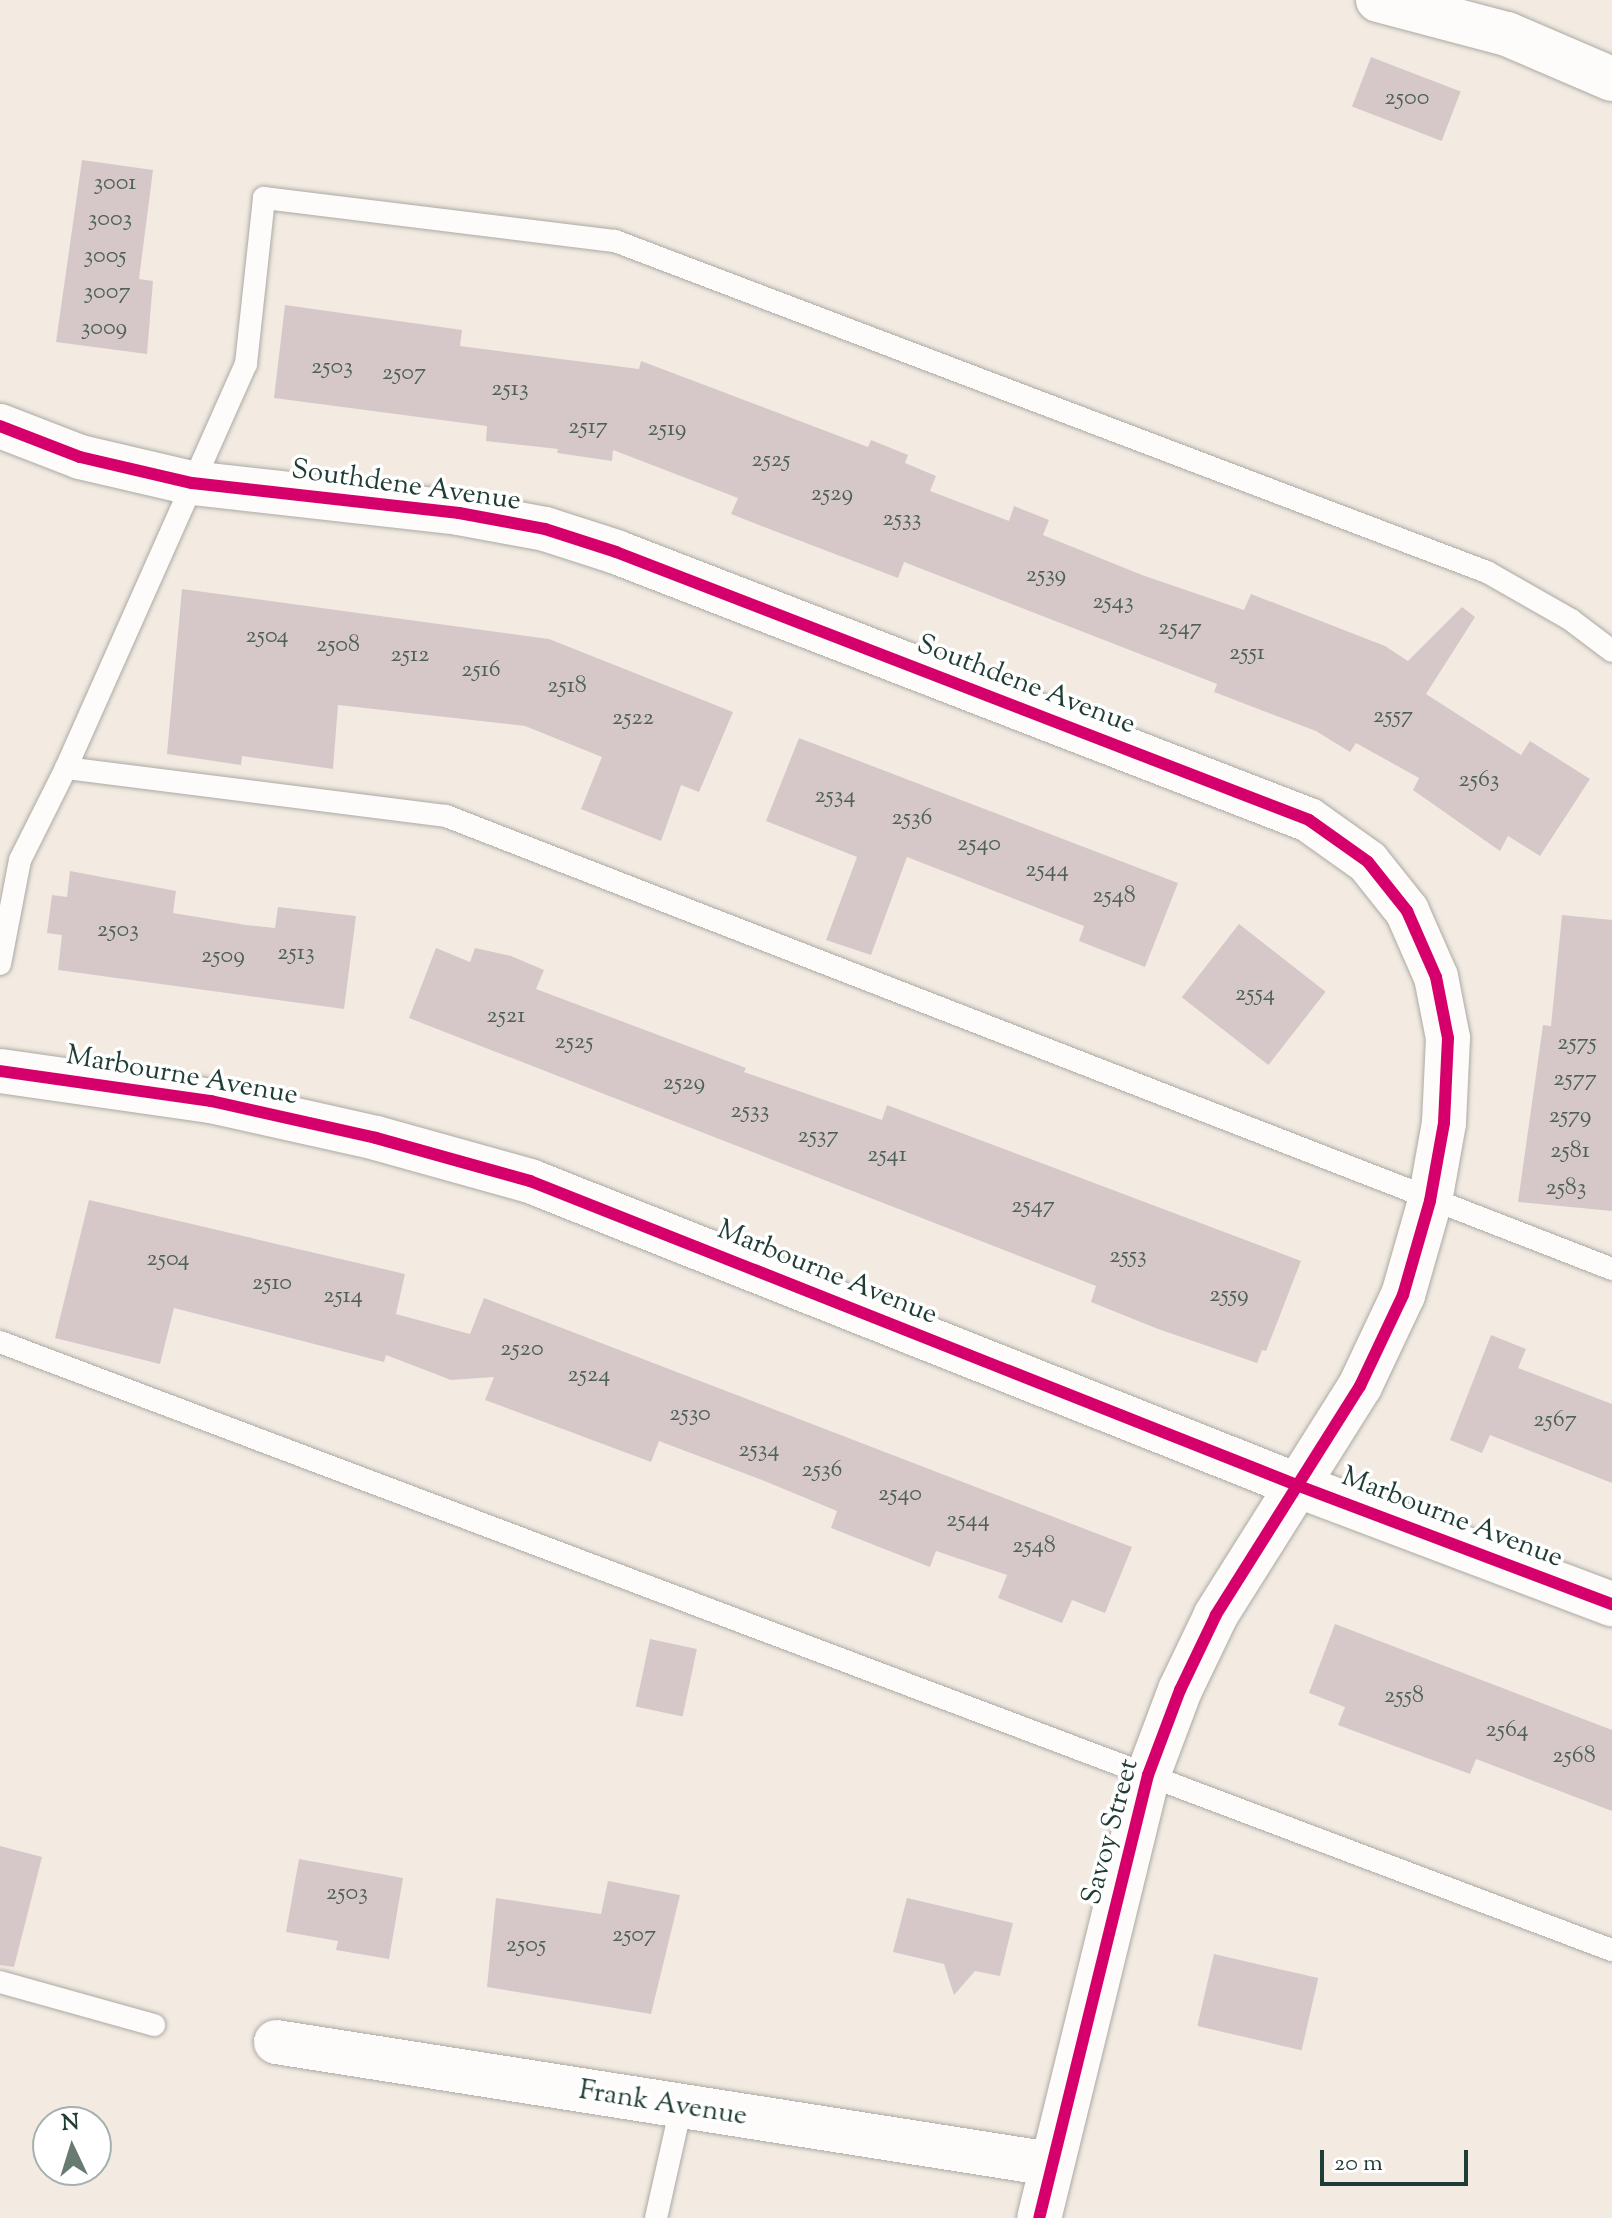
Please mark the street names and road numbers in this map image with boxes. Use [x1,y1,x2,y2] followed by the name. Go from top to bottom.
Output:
[289,453,523,519] street label: Southdene Avenue
[912,628,1140,742] street label: Southdene Avenue
[64,1039,300,1113] street label: Marbourne Avenue
[712,1213,942,1333] street label: Marbourne Avenue
[1336,1460,1568,1576] street label: Marbourne Avenue
[1075,1755,1147,1909] street label: Savoy Street
[577,2074,749,2134] street label: Frank Avenue

